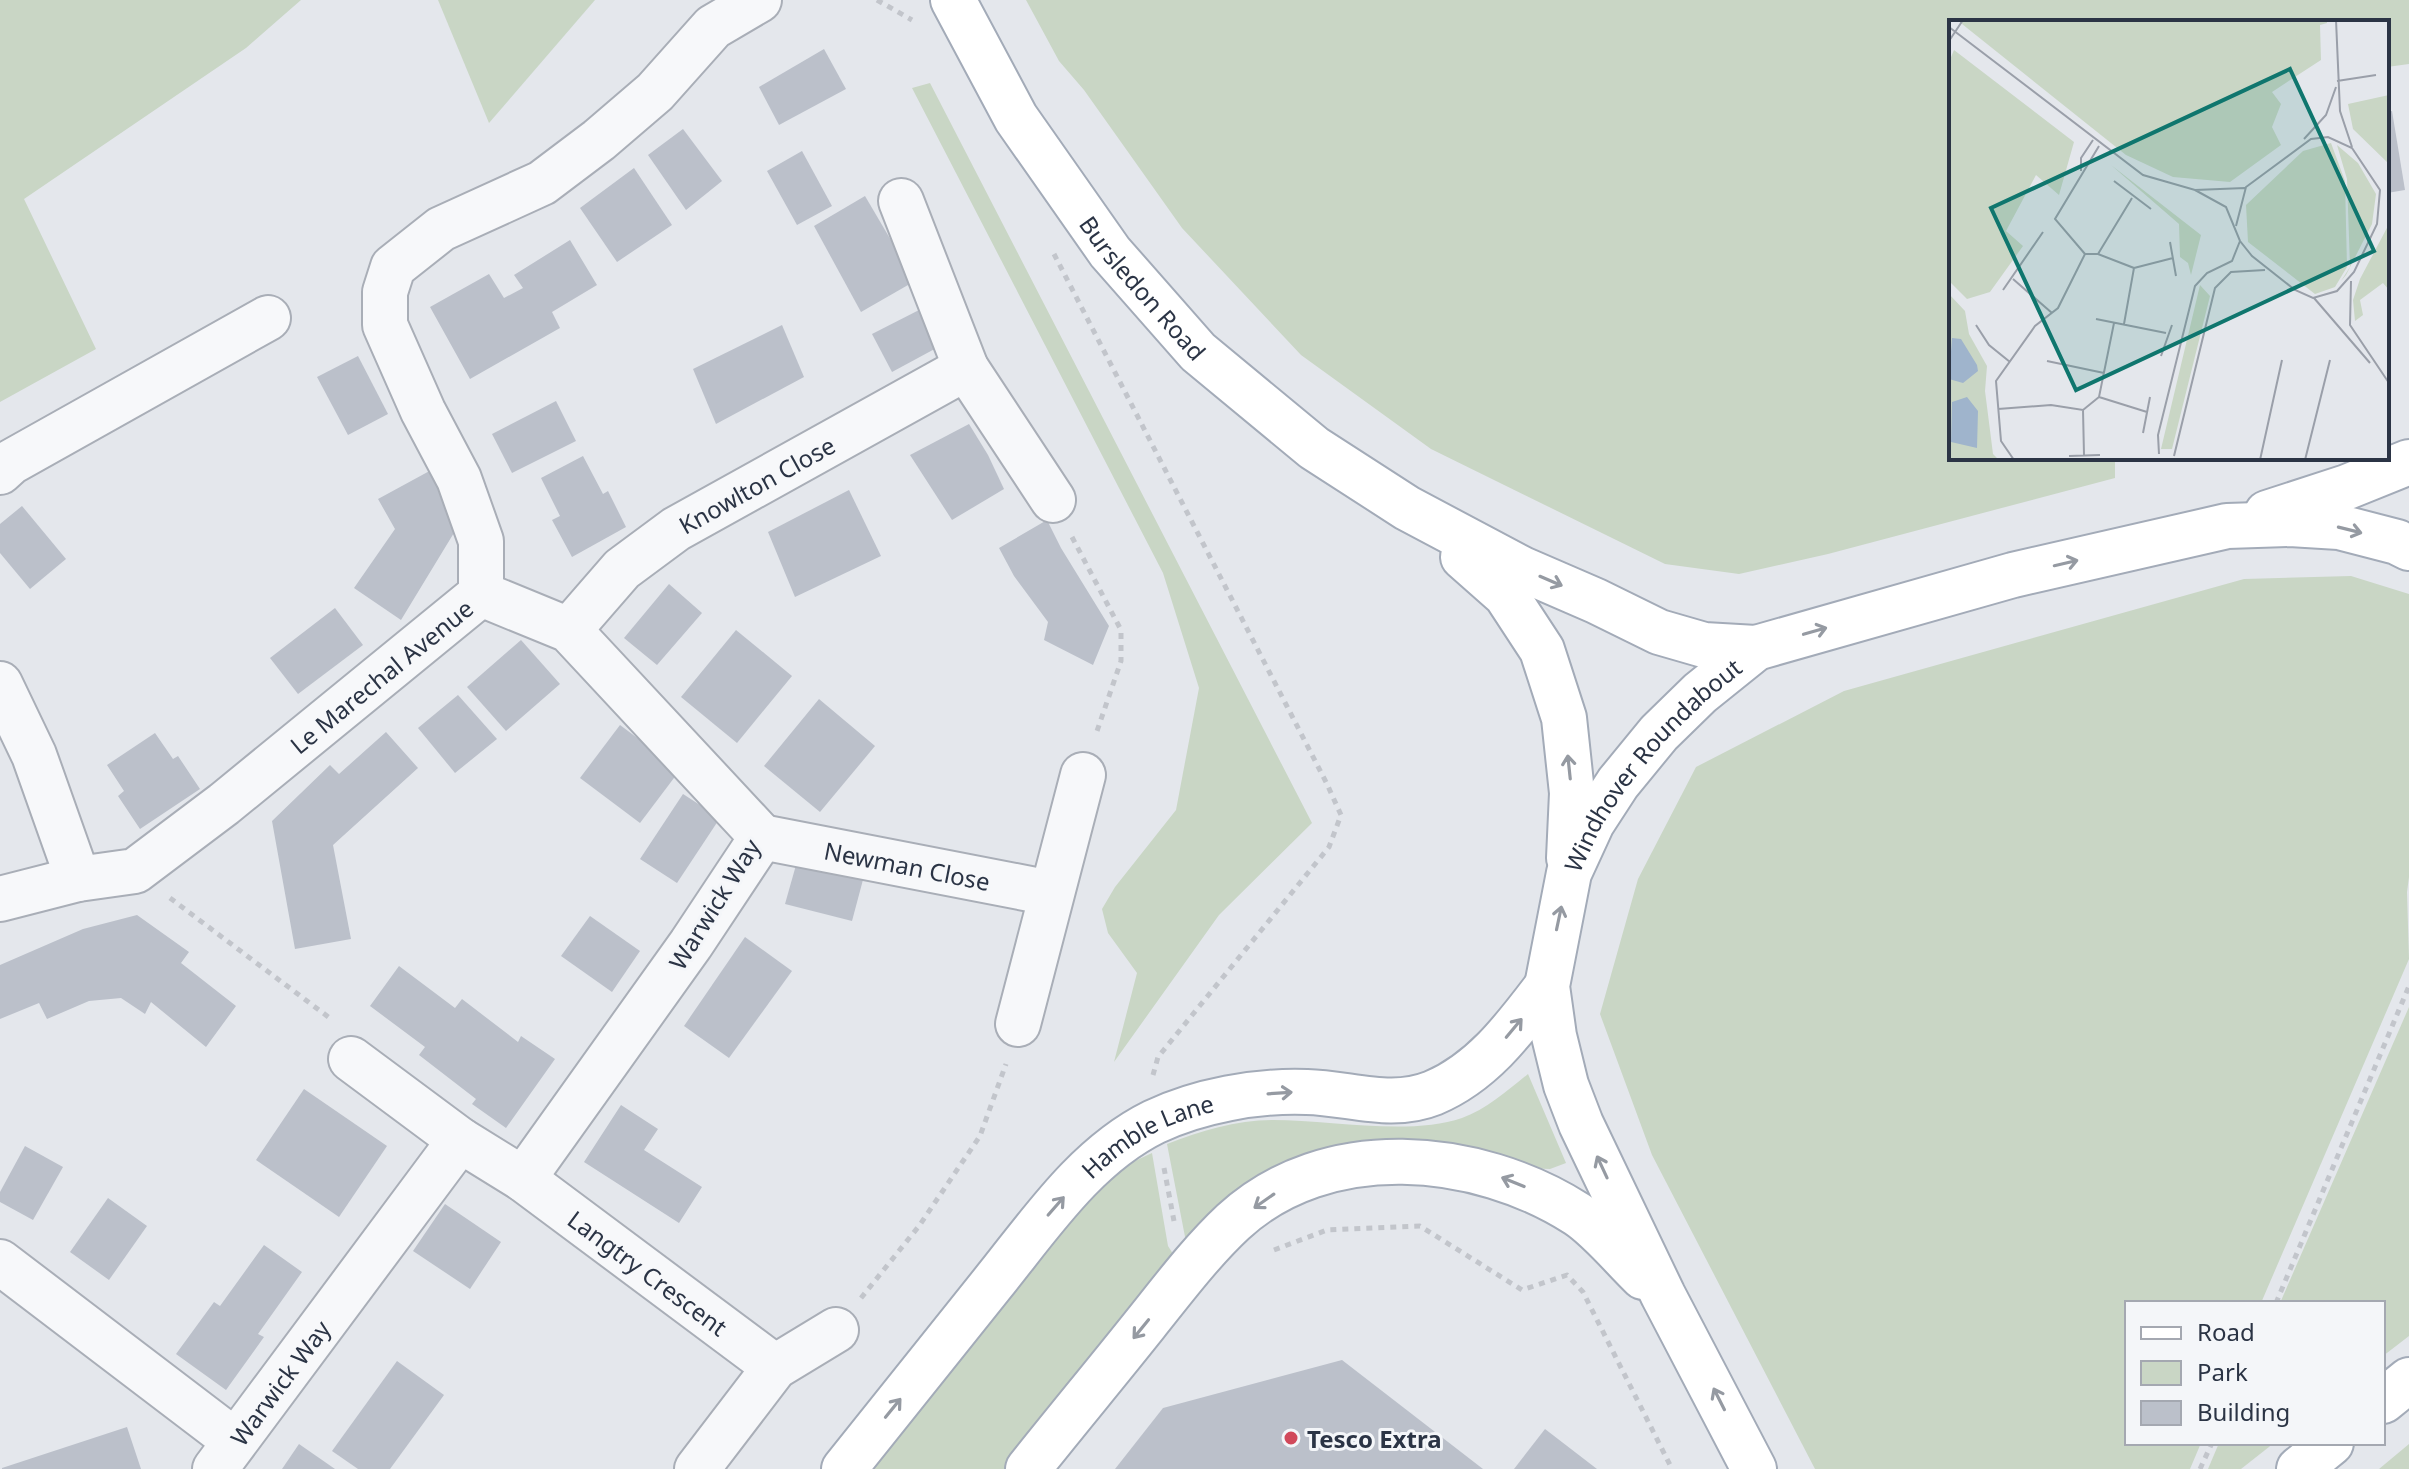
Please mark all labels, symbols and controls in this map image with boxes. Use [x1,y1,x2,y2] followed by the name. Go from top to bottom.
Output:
[1949,20,2389,460] inset map
[1073,209,1214,367] street label: Bursledon Road
[672,428,841,541] street label: Knowlton Close
[2336,523,2362,538] one-way arrow
[2053,555,2079,570] one-way arrow
[1538,575,1563,590] one-way arrow
[282,591,479,761] street label: Le Marechal Avenue
[1802,623,1828,638] one-way arrow
[1556,650,1748,877] street label: Windhover Roundabout
[1562,754,1577,781] one-way arrow
[661,832,768,976] street label: Warwick Way
[822,833,993,897] street label: Newman Close
[1552,906,1567,931] one-way arrow
[1505,1018,1523,1038] one-way arrow
[1073,1086,1217,1185] street label: Hamble Lane
[1266,1086,1293,1101] one-way arrow
[1594,1156,1609,1180] one-way arrow
[1501,1174,1526,1188] one-way arrow
[1253,1193,1275,1209] one-way arrow
[1047,1196,1065,1216] one-way arrow
[562,1202,735,1343] street label: Langtry Crescent
[2125,1301,2385,1445] legend
[222,1312,338,1452] street label: Warwick Way
[2197,1315,2255,1348] text: Road
[1132,1318,1150,1338] one-way arrow
[2197,1355,2248,1388] text: Park
[1710,1388,1726,1412] one-way arrow
[2197,1395,2290,1428] text: Building
[884,1398,901,1419] one-way arrow
[1307,1422,1442,1455] place label: Tesco Extra
[1282,1429,1300,1447] marker: Tesco Extra

